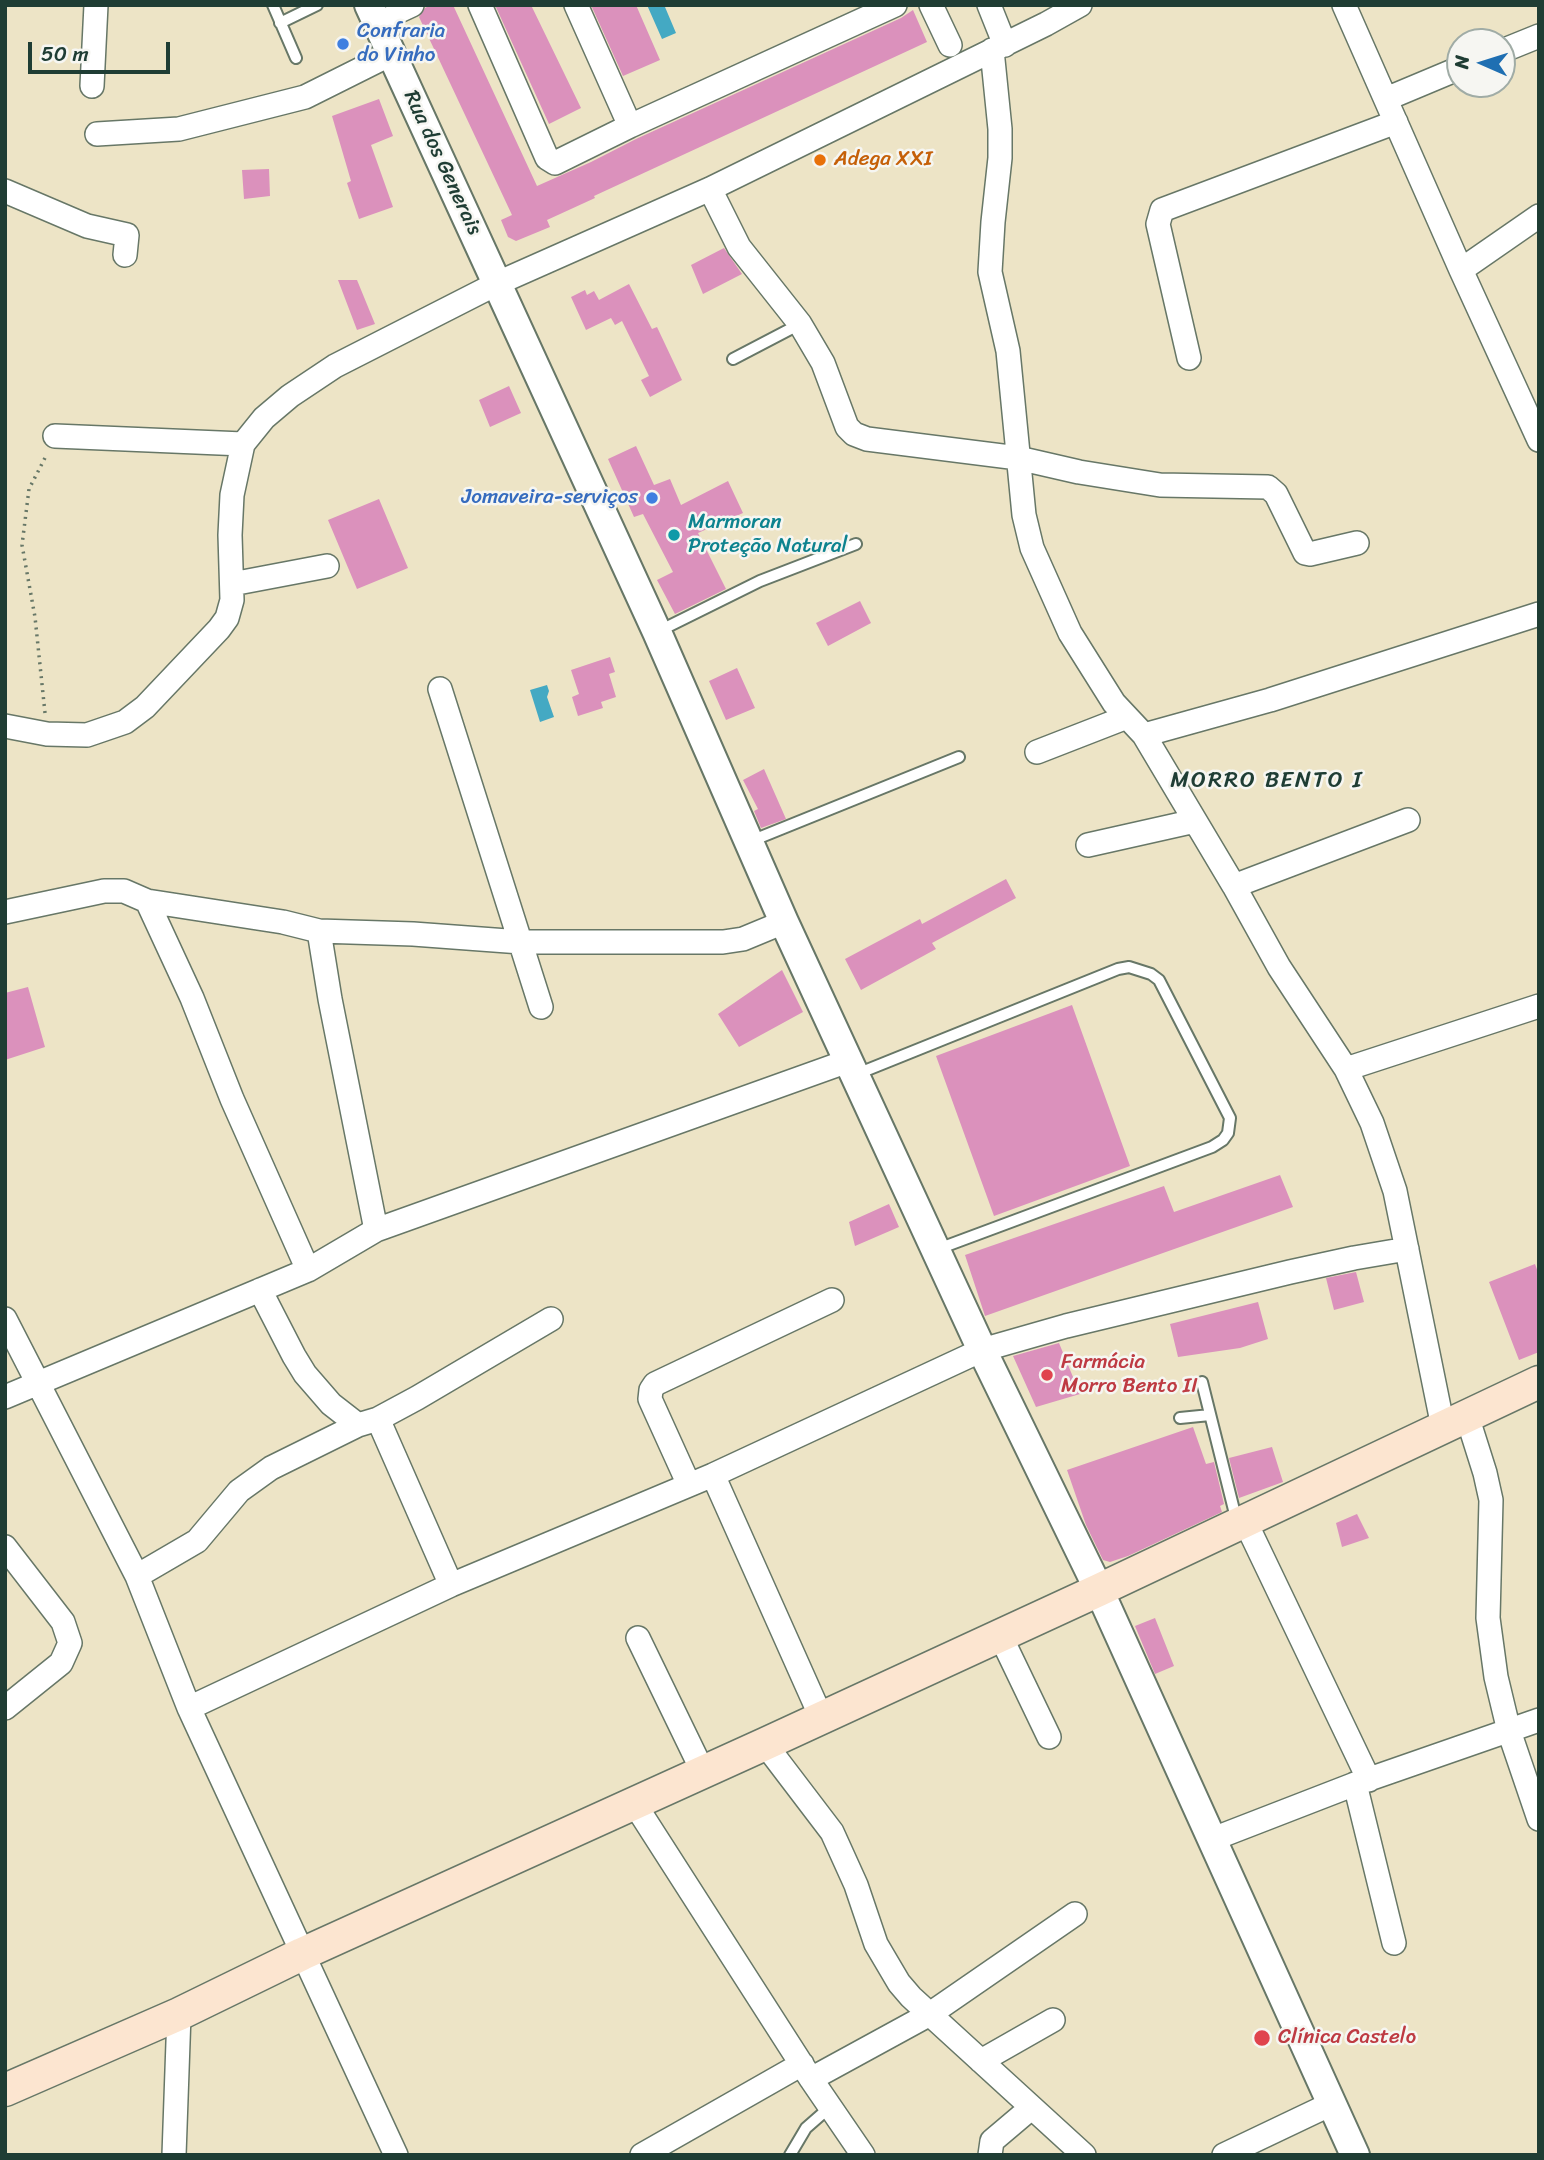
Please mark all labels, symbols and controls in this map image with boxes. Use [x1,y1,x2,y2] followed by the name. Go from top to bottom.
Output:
[357,19,445,69] place label: Confraria do Vinho
[32,28,173,72] scale bar
[1446,28,1516,98] north arrow
[41,35,89,73] text: 50 m
[335,36,351,52] marker: Confraria do Vinho
[1445,55,1478,69] text: N
[398,87,486,239] street label: Rua dos Generais
[834,147,932,173] place label: Adega XXI
[812,152,828,168] marker: Adega XXI
[461,485,638,511] place label: Jomaveira-serviços
[644,490,660,506] marker: Jomaveira-serviços
[688,510,848,560] place label: Marmoran Proteção Natural
[666,527,682,543] marker: Marmoran Proteção Natural
[1173,767,1361,795] district label: MORRO BENTO I
[1061,1350,1198,1400] place label: Farmácia Morro Bento II
[1039,1367,1055,1383] marker: Farmácia Morro Bento II
[1278,2025,1416,2051] place label: Clínica Castelo
[1252,2028,1272,2048] marker: Clínica Castelo

